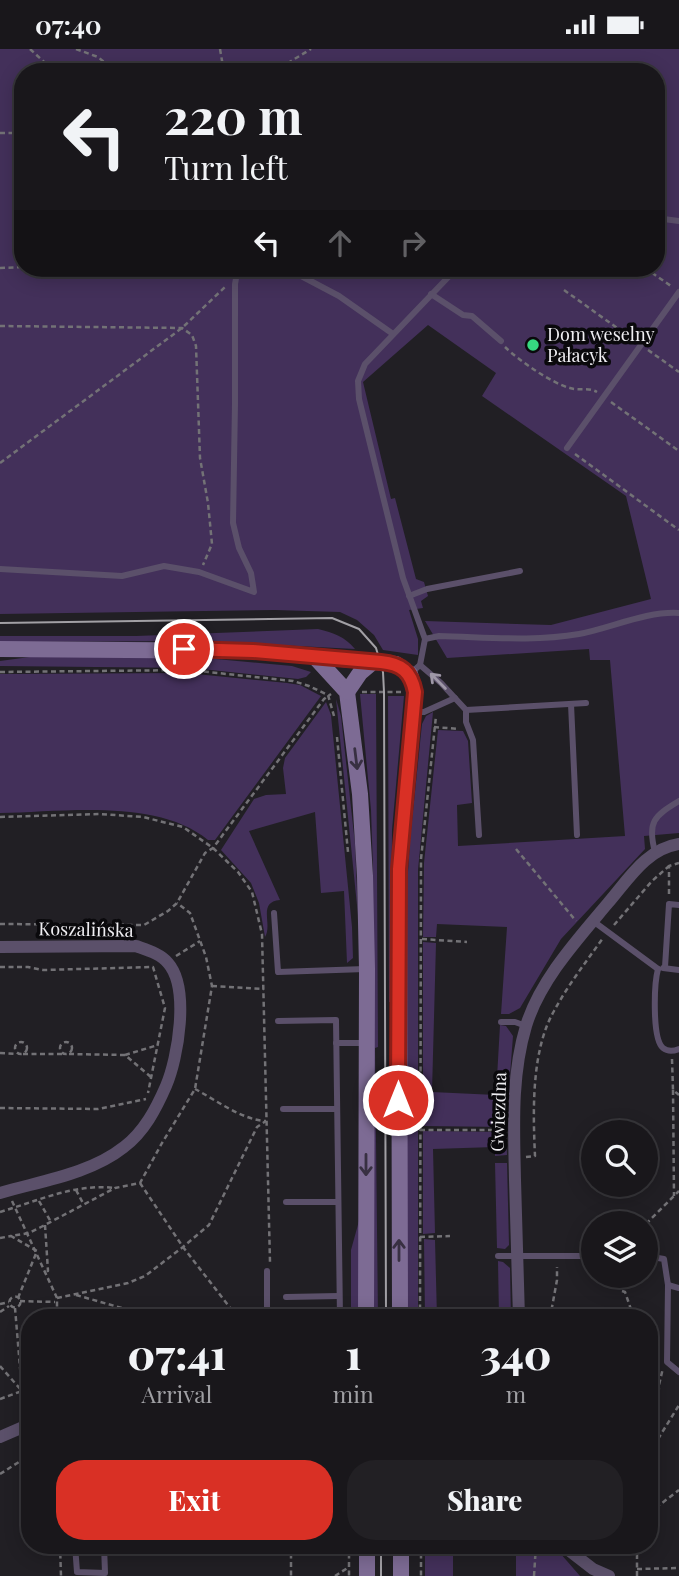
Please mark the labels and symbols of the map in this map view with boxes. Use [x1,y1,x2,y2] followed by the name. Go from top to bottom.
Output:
[547,322,655,367] place label: Dom weselny Pałacyk
[525,337,541,353] marker: Dom weselny Pałacyk
[154,619,214,679] pin
[430,672,447,689] one-way arrow
[349,747,362,770] one-way arrow
[38,916,134,942] street label: Koszalińska
[361,1063,435,1137] position arrow
[485,1072,511,1152] street label: Gwiezdna
[359,1153,373,1176] one-way arrow
[392,1238,406,1261] one-way arrow

